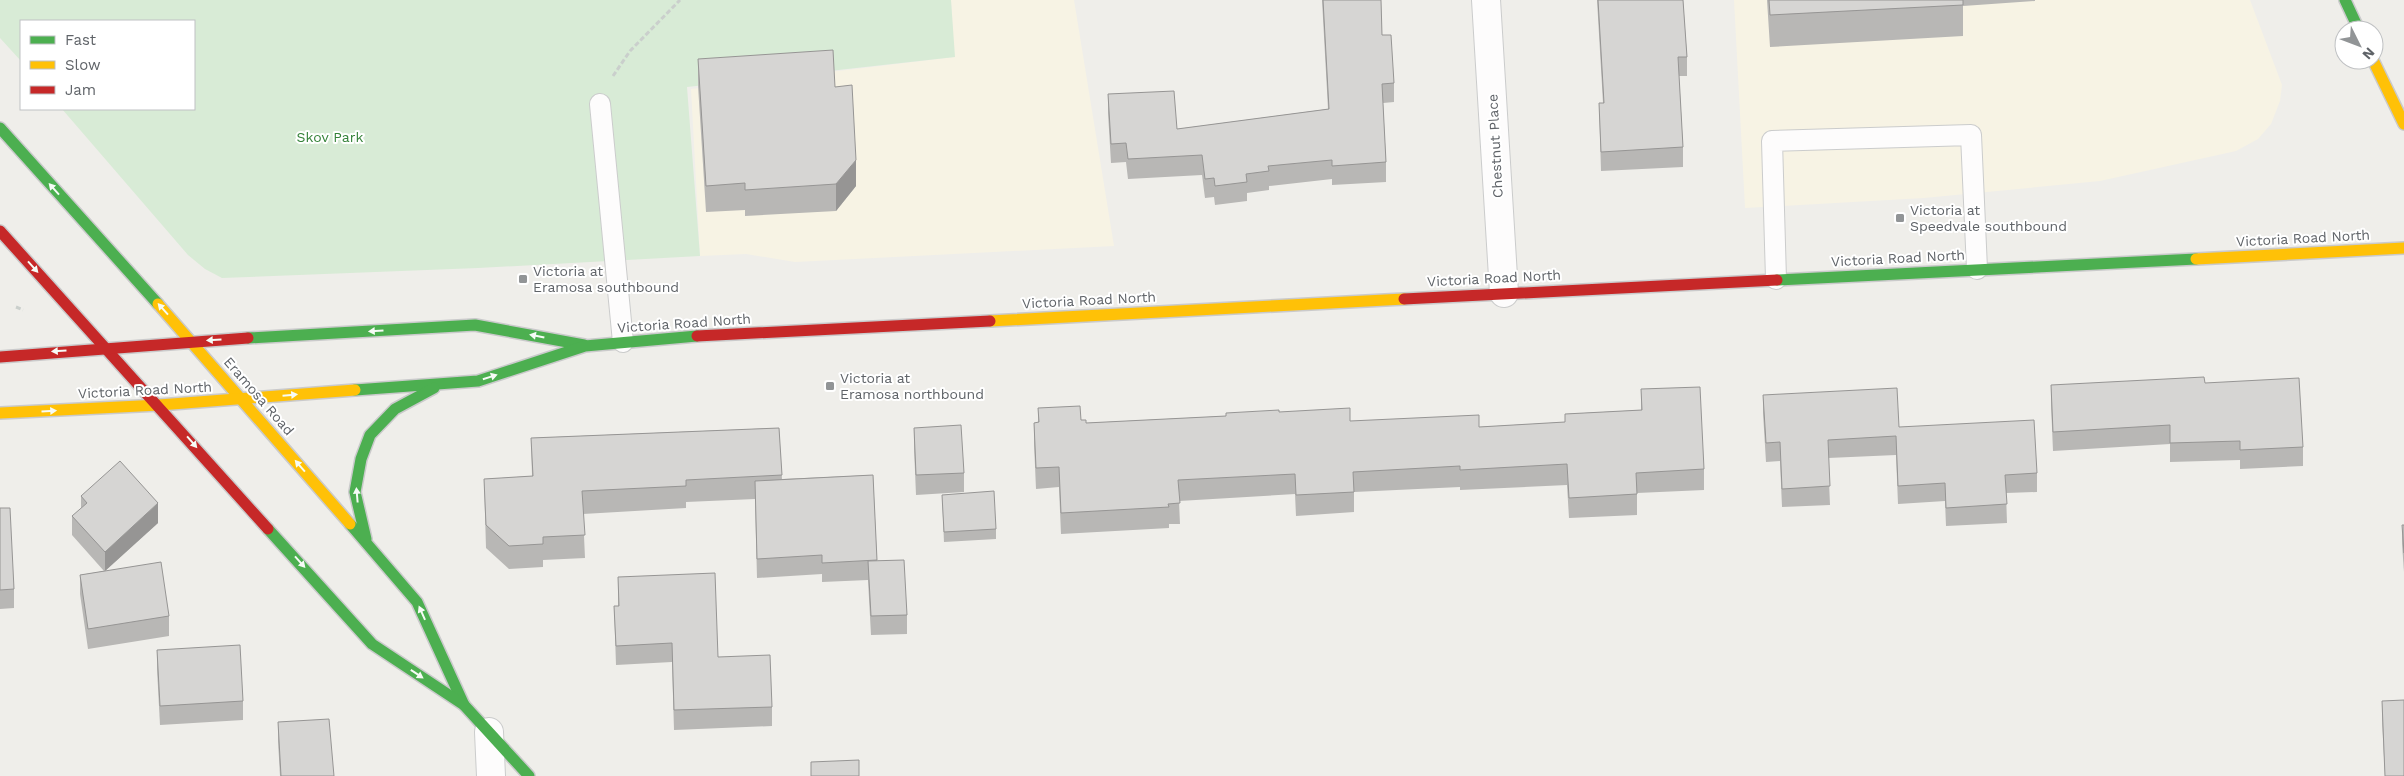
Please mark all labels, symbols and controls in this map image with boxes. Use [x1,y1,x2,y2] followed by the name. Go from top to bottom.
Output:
[20,20,195,110] legend
[2334,20,2384,70] north arrow
[65,31,97,49] text: Fast
[2359,44,2378,63] text: N
[65,56,101,74] text: Slow
[65,81,96,99] text: Jam
[1484,94,1506,198] street label: Chestnut Place
[297,129,363,145] park label: Skov Park
[49,182,60,195] one-way arrow
[1910,202,2067,234] place label: Victoria at Speedvale southbound
[1894,212,1906,224] marker: Victoria at Speedvale southbound
[2236,227,2370,249] street label: Victoria Road North
[1831,247,1965,269] street label: Victoria Road North
[27,260,39,272] one-way arrow
[533,263,679,295] place label: Victoria at Eramosa southbound
[1427,267,1561,289] street label: Victoria Road North
[517,273,529,285] marker: Victoria at Eramosa southbound
[1022,289,1156,311] street label: Victoria Road North
[157,304,169,316] one-way arrow
[617,310,751,336] street label: Victoria Road North
[368,327,384,335] one-way arrow
[529,332,545,340] one-way arrow
[205,337,221,345] one-way arrow
[51,348,67,356] one-way arrow
[221,354,297,438] street label: Eramosa Road
[840,370,984,402] place label: Victoria at Eramosa northbound
[483,373,498,381] one-way arrow
[78,379,212,401] street label: Victoria Road North
[824,380,836,392] marker: Victoria at Eramosa northbound
[282,391,298,399] one-way arrow
[41,406,57,414] one-way arrow
[186,435,197,448] one-way arrow
[295,460,306,473] one-way arrow
[353,487,361,503] one-way arrow
[295,556,306,569] one-way arrow
[417,606,425,620] one-way arrow
[410,669,424,679] one-way arrow

